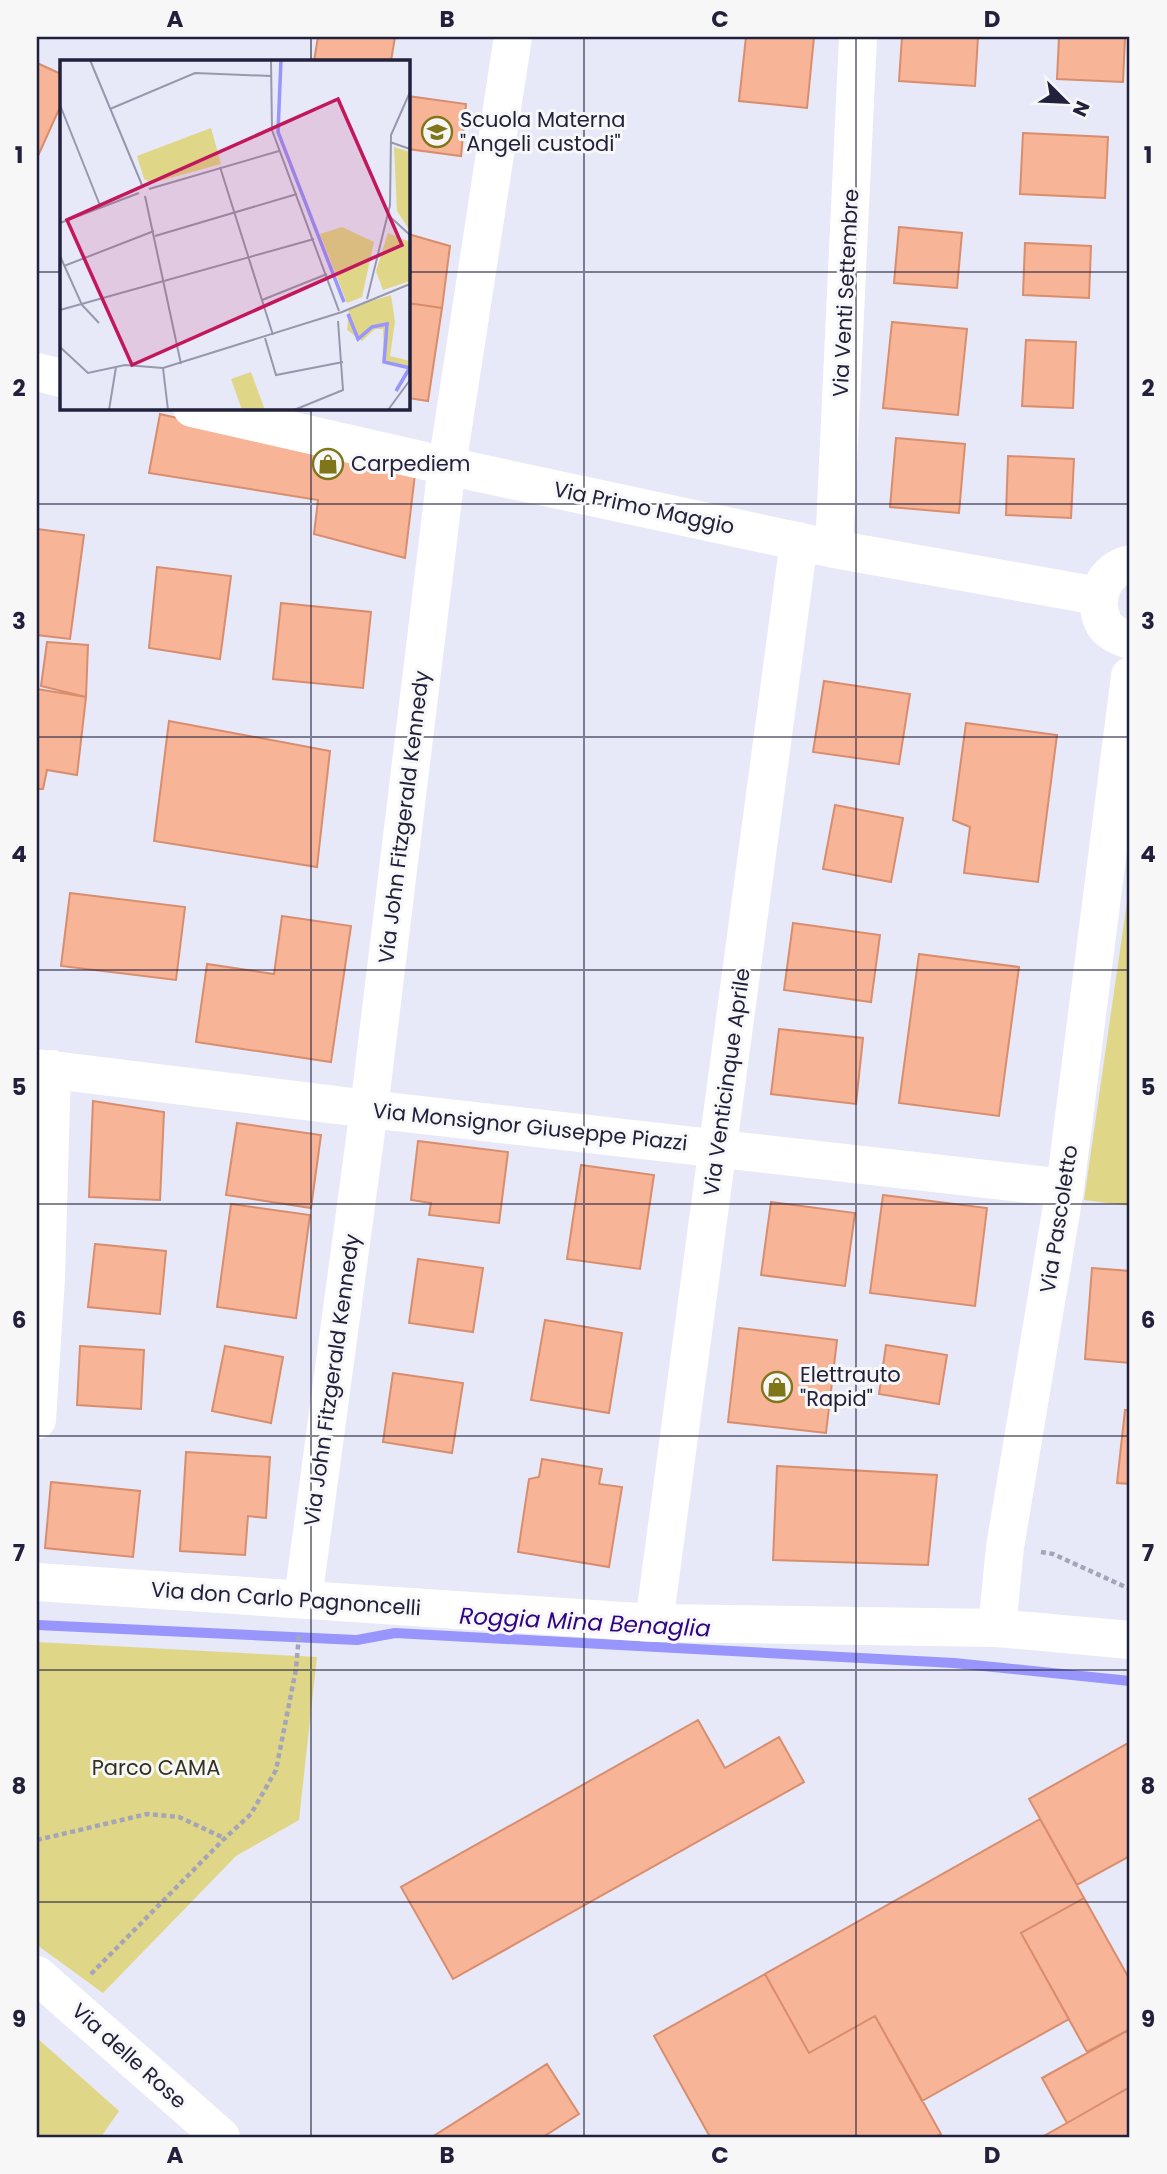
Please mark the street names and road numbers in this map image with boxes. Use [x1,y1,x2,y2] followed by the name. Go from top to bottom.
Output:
[826,188,865,398] street label: Via Venti Settembre
[551,474,737,541] street label: Via Primo Maggio
[371,669,436,965] street label: Via John Fitzgerald Kennedy
[696,966,757,1198] street label: Via Venticinque Aprile
[371,1096,689,1157] street label: Via Monsignor Giuseppe Piazzi
[1032,1143,1085,1295] street label: Via Pascoletto
[297,1232,366,1528] street label: Via John Fitzgerald Kennedy
[150,1575,422,1622] street label: Via don Carlo Pagnoncelli
[66,1996,193,2115] street label: Via delle Rose

